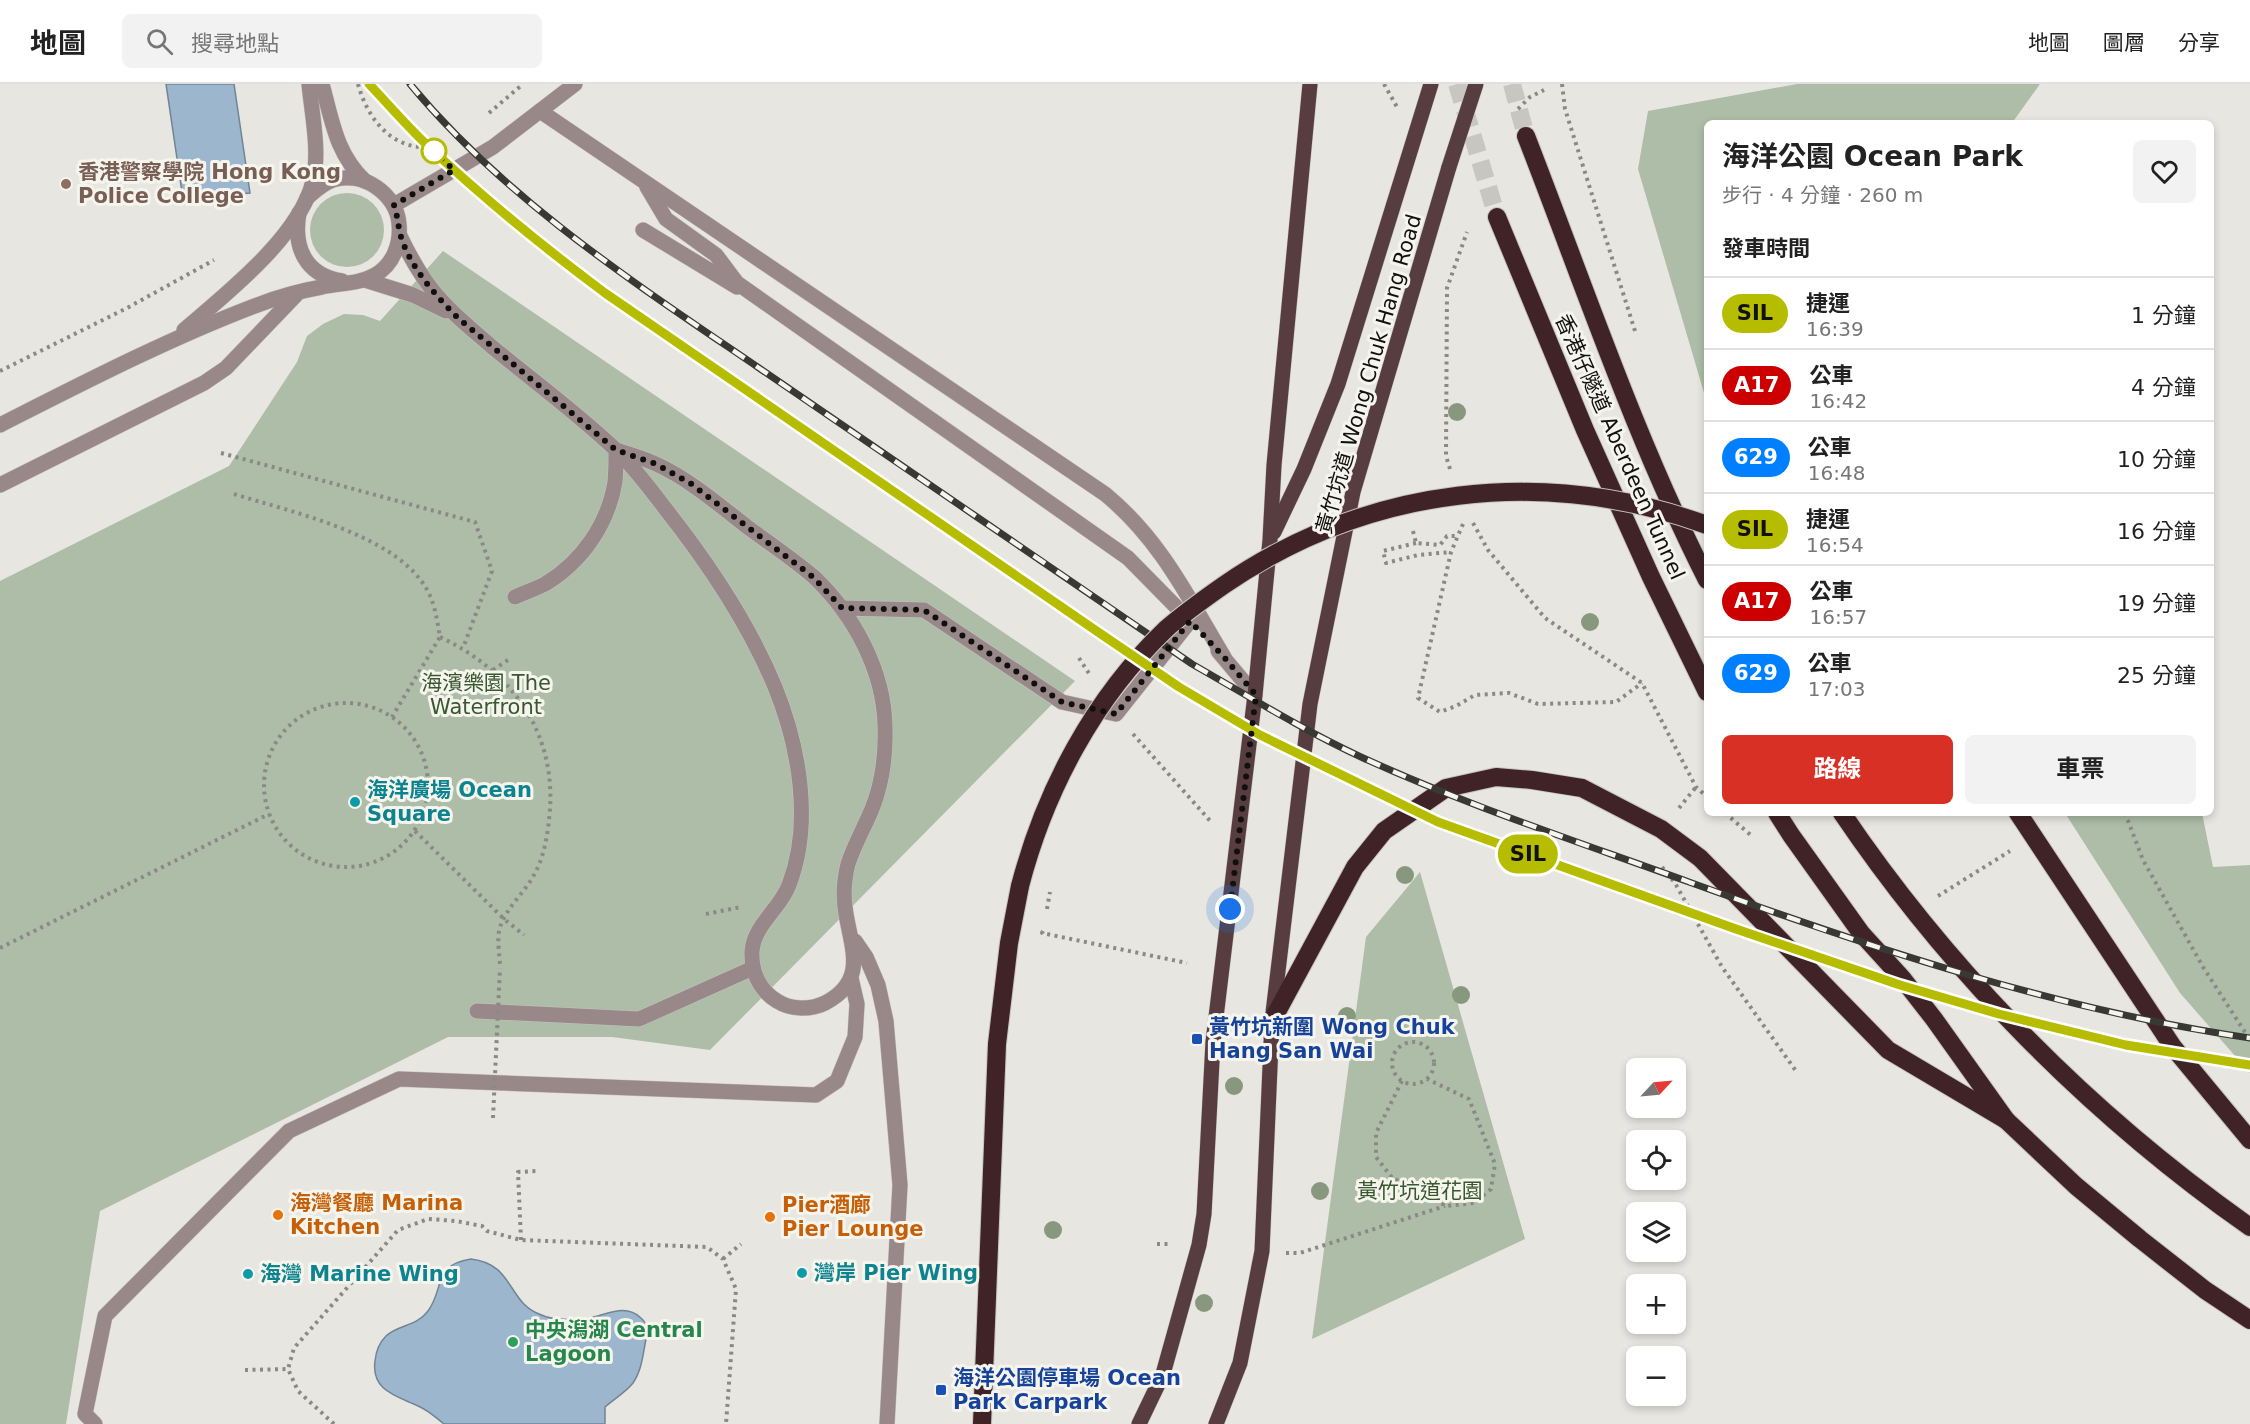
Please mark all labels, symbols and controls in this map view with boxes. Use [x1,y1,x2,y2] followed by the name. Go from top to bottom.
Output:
[122,14,542,68] search box
[143,25,176,58] icon: search
[30,27,86,60] text: 地圖
[191,31,279,56] text: 搜尋地點
[2028,31,2070,55] text: 地圖
[2103,31,2145,55] text: 圖層
[2178,31,2220,55] text: 分享
[421,138,447,164] unlabelled marker
[1722,140,2023,173] text: 海洋公園 Ocean Park
[2133,140,2196,203] button: heart
[78,160,341,208] place label: 香港警察學院 Hong Kong Police College
[59,177,73,191] marker: 香港警察學院 Hong Kong Police College
[1722,183,1923,207] text: 步行 · 4 分鐘 · 260 m
[1312,212,1426,536] street label: 黃竹坑道 Wong Chuk Hang Road
[1722,236,1810,261] text: 發車時間
[1806,291,1850,316] text: 捷運
[1737,301,1773,325] text: SIL
[2131,303,2196,328] text: 1 分鐘
[1550,311,1690,583] street label: 香港仔隧道 Aberdeen Tunnel
[1806,317,1864,341] text: 16:39
[1809,363,1854,388] text: 公車
[1734,373,1779,397] text: A17
[2131,375,2196,400] text: 4 分鐘
[1809,389,1867,413] text: 16:42
[1808,435,1852,460] text: 公車
[1734,445,1778,469] text: 629
[2117,447,2196,472] text: 10 分鐘
[1808,461,1865,485] text: 16:48
[1806,507,1850,532] text: 捷運
[1737,517,1773,541] text: SIL
[2117,519,2196,544] text: 16 分鐘
[1806,533,1864,557] text: 16:54
[1809,579,1854,604] text: 公車
[1734,589,1779,613] text: A17
[2117,591,2196,616] text: 19 分鐘
[1809,605,1867,629] text: 16:57
[1808,651,1852,676] text: 公車
[1734,661,1778,685] text: 629
[2117,663,2196,688] text: 25 分鐘
[421,671,551,719] park label: 海濱樂園 The Waterfront
[1808,677,1865,701] text: 17:03
[1722,735,1953,804] button: 路線
[1965,735,2196,804] button: 車票
[367,778,532,826] place label: 海洋廣場 Ocean Square
[348,795,362,809] marker: 海洋廣場 Ocean Square
[1494,834,1562,874] line badge: SIL
[1510,842,1546,866] text: SIL
[1215,894,1245,924] your location
[1209,1015,1456,1063] place label: 黃竹坑新圍 Wong Chuk Hang San Wai
[1190,1032,1204,1046] marker: 黃竹坑新圍 Wong Chuk Hang San Wai
[1626,1058,1686,1118] north arrow
[1626,1058,1686,1406] map controls
[1626,1130,1686,1190] button: locate
[1357,1179,1483,1203] park label: 黃竹坑道花園
[290,1191,463,1239] place label: 海灣餐廳 Marina Kitchen
[782,1193,923,1241] place label: Pier酒廊 Pier Lounge
[1626,1202,1686,1262] button: layers
[271,1208,285,1222] marker: 海灣餐廳 Marina Kitchen
[763,1210,777,1224] marker: Pier酒廊 Pier Lounge
[814,1261,978,1285] place label: 灣岸 Pier Wing
[260,1262,459,1286] place label: 海灣 Marine Wing
[795,1266,809,1280] marker: 灣岸 Pier Wing
[241,1267,255,1281] marker: 海灣 Marine Wing
[1626,1274,1686,1334] button: +
[525,1318,703,1366] place label: 中央潟湖 Central Lagoon
[506,1335,520,1349] marker: 中央潟湖 Central Lagoon
[1626,1346,1686,1406] button: −
[953,1366,1181,1414] place label: 海洋公園停車場 Ocean Park Carpark
[934,1383,948,1397] marker: 海洋公園停車場 Ocean Park Carpark

